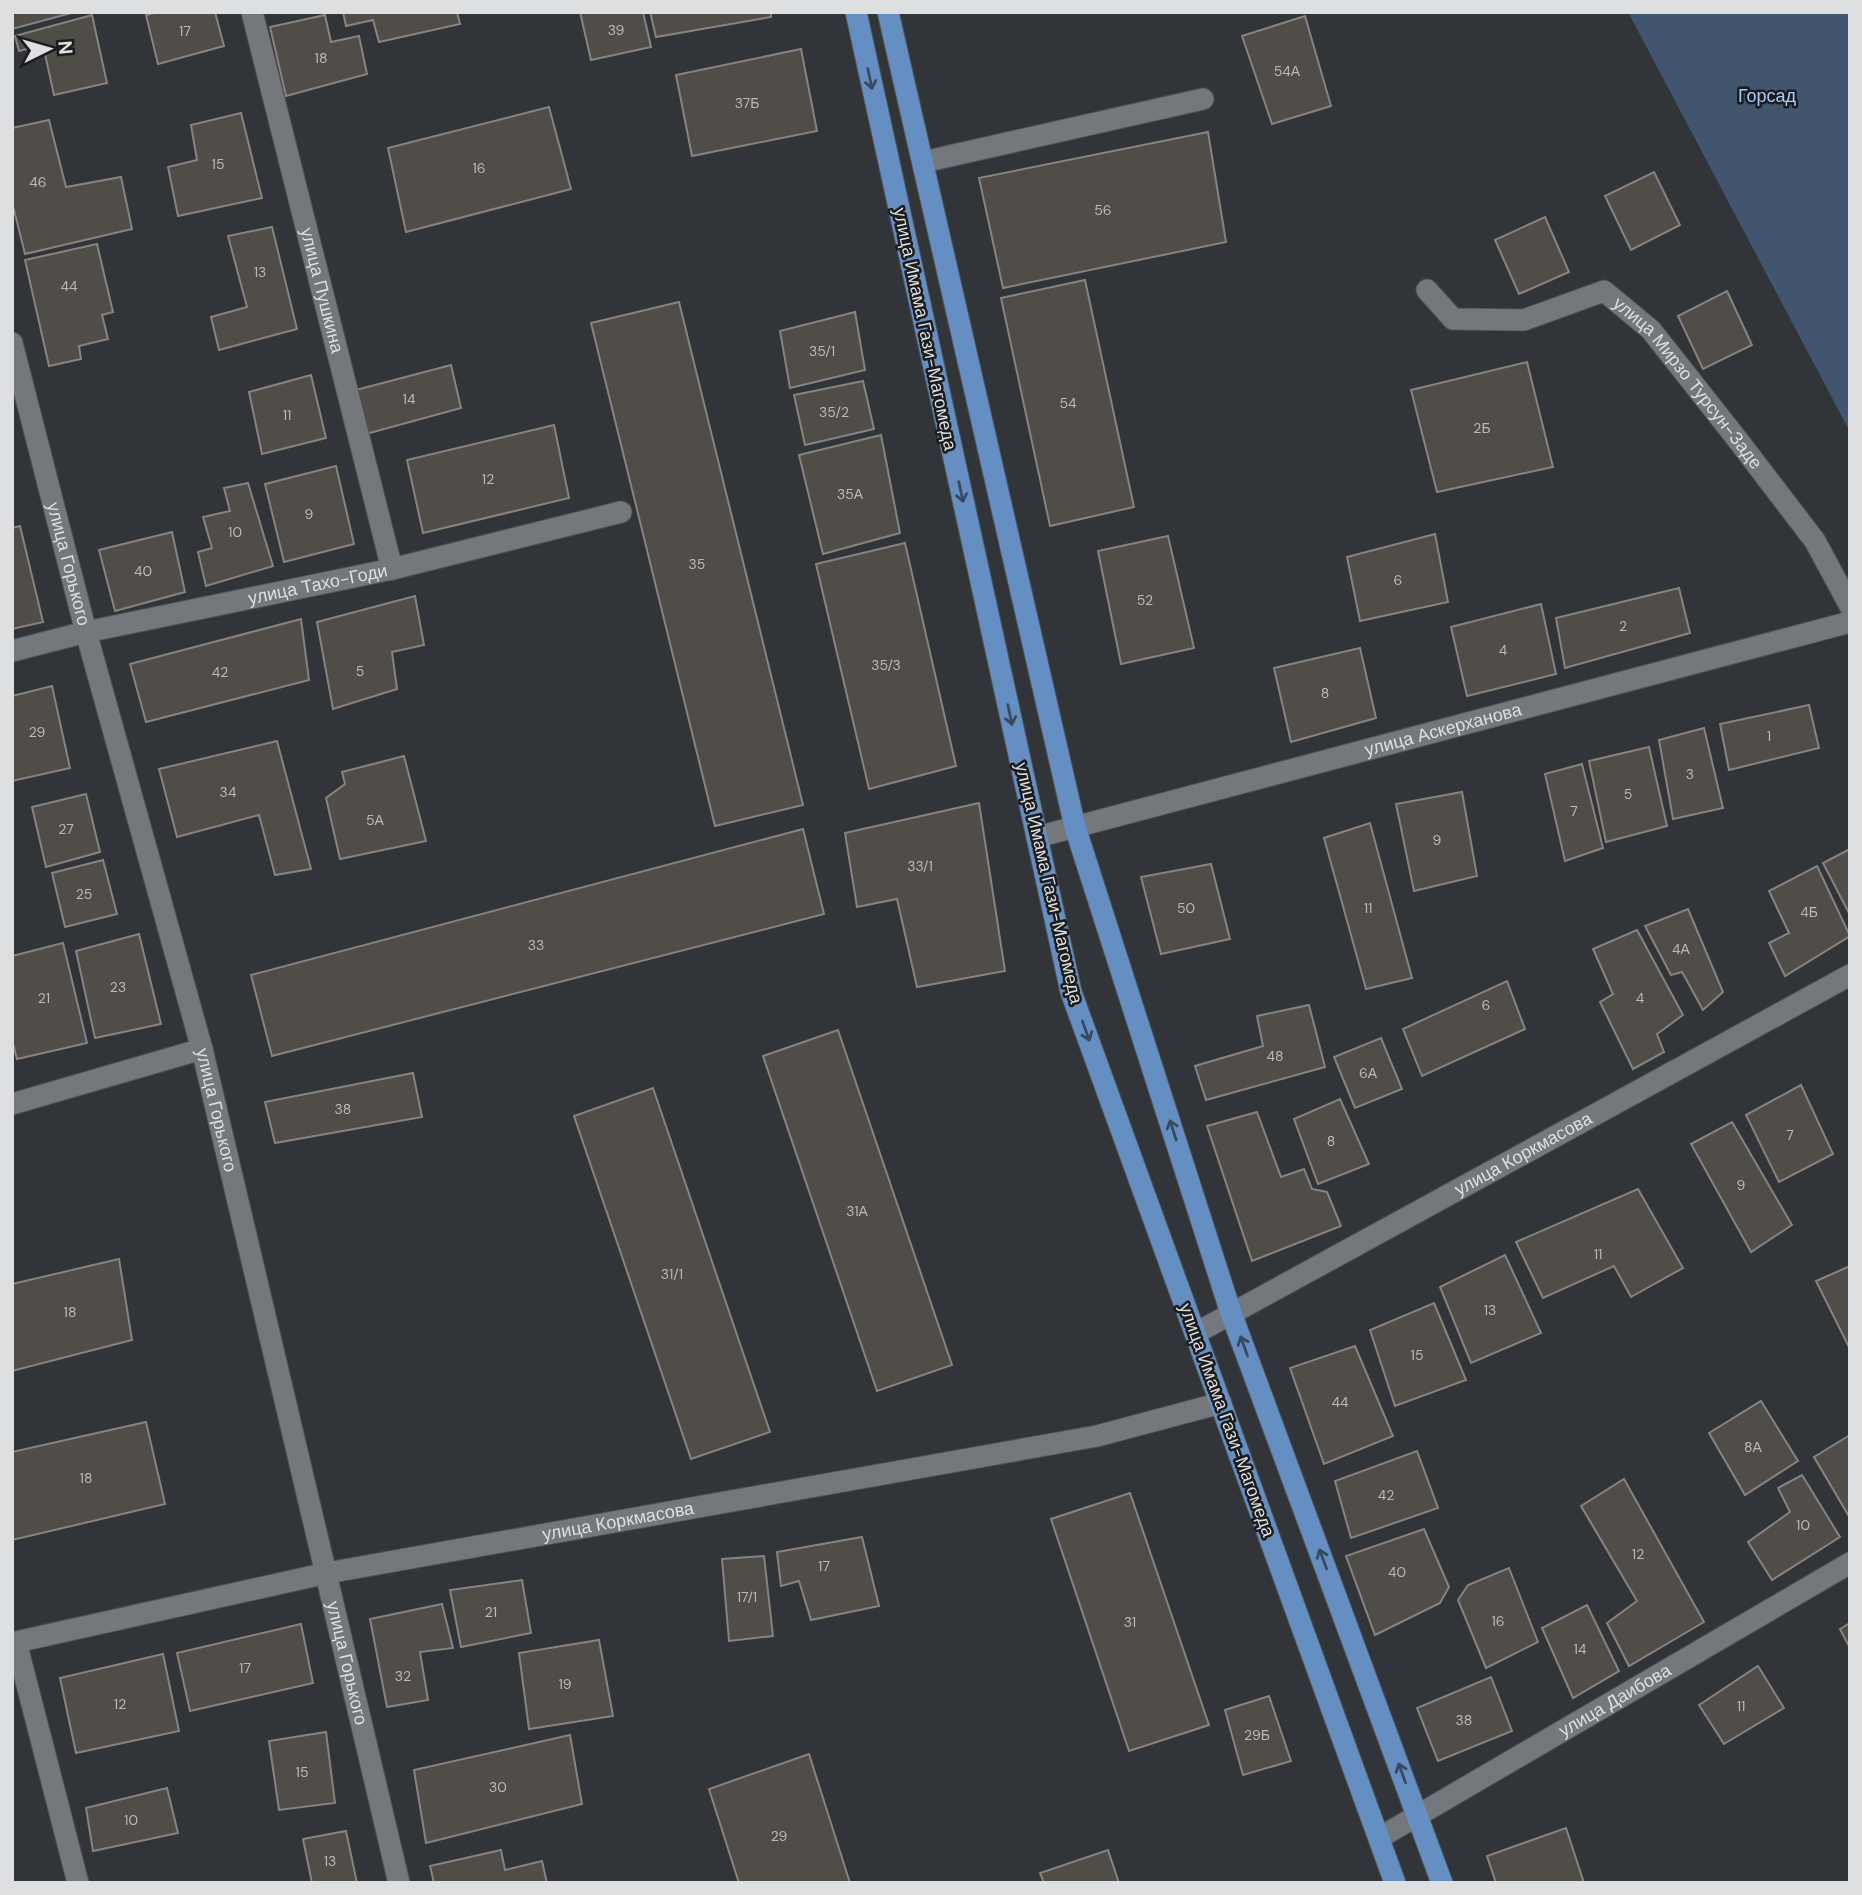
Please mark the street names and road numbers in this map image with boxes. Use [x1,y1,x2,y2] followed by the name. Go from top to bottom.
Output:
[888,206,963,453] street label: улица Имама Гази-Магомеда
[295,225,350,357] street label: улица Пушкина
[1608,291,1768,474] street label: улица Мирзо Турсун-Заде
[41,500,96,628] street label: улица Горького
[246,558,390,610] street label: улица Тахо-Годи
[1362,697,1525,762] street label: улица Аскерханова
[1009,760,1089,1007] street label: улица Имама Гази-Магомеда
[190,1046,243,1175] street label: улица Горького
[1450,1106,1597,1201] street label: улица Коркмасова
[1173,1300,1281,1541] street label: улица Имама Гази-Магомеда
[540,1496,697,1546] street label: улица Коркмасова
[321,1599,373,1727] street label: улица Горького
[1554,1658,1676,1743] street label: улица Даибова

